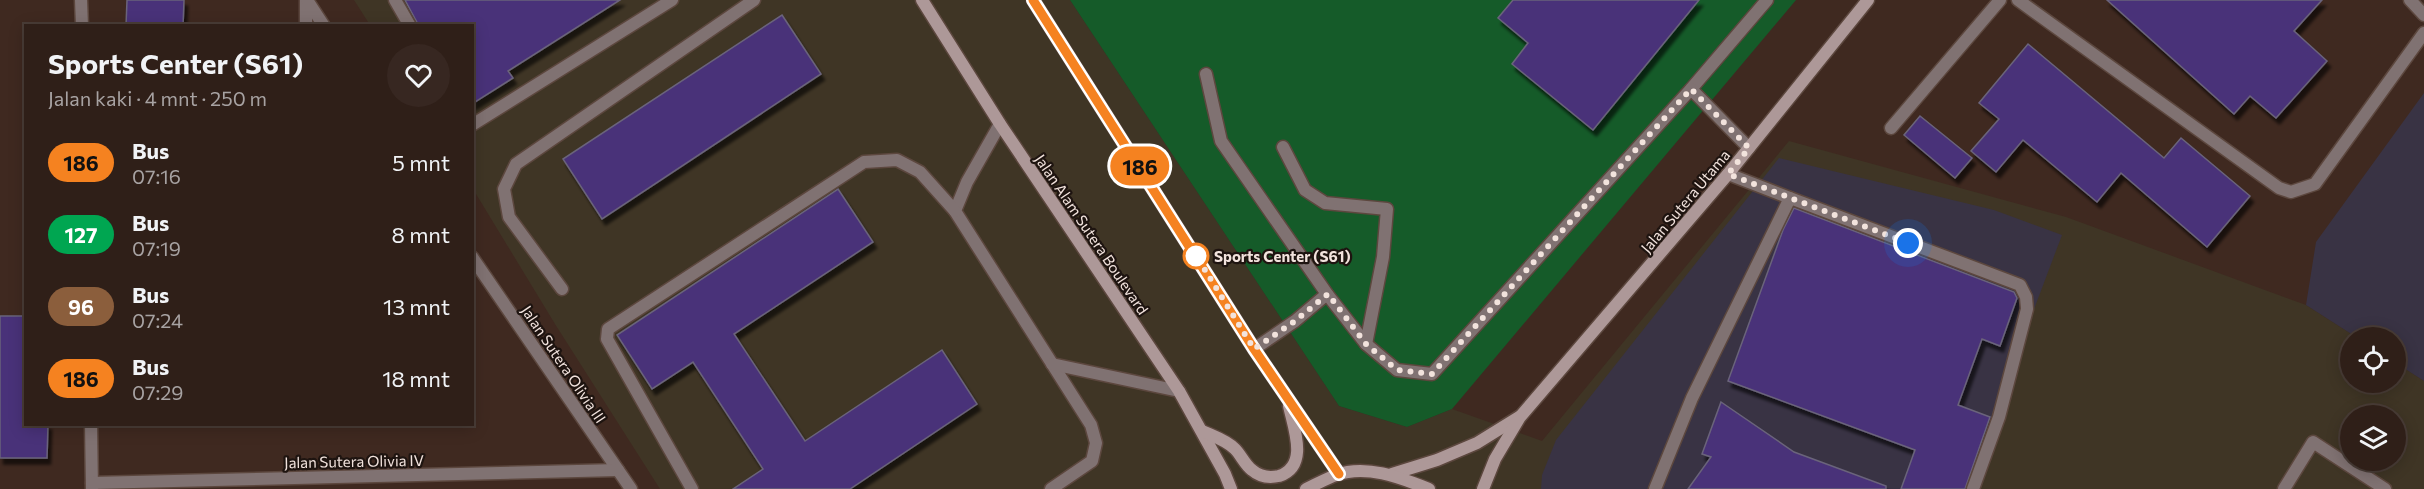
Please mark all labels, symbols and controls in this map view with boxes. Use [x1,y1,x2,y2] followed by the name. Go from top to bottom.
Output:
[387,44,450,107] button: heart
[48,46,303,80] text: Sports Center (S61)
[48,86,267,110] text: Jalan kaki · 4 mnt · 250 m
[132,137,169,164] text: Bus
[1106,146,1174,186] line badge: 186
[1637,146,1733,256] street label: Jalan Sutera Utama
[392,149,450,176] text: 5 mnt
[63,150,99,175] text: 186
[1032,150,1152,318] street label: Jalan Alam Sutera Boulevard
[1122,154,1158,179] text: 186
[132,164,181,188] text: 07:16
[132,209,169,236] text: Bus
[392,221,450,248] text: 8 mnt
[65,222,97,247] text: 127
[1893,228,1923,258] your location
[132,236,181,260] text: 07:19
[1183,243,1209,269] marker: Sports Center (S61)
[1214,247,1351,265] place label: Sports Center (S61)
[132,281,169,308] text: Bus
[383,293,450,320] text: 13 mnt
[68,294,94,319] text: 96
[518,302,610,426] street label: Jalan Sutera Olivia III
[132,308,183,332] text: 07:24
[2340,327,2406,471] map controls
[2340,327,2406,393] button: locate
[132,353,169,380] text: Bus
[382,365,450,392] text: 18 mnt
[63,366,99,391] text: 186
[132,380,183,404] text: 07:29
[2340,405,2406,471] button: layers
[284,451,424,471] street label: Jalan Sutera Olivia IV

